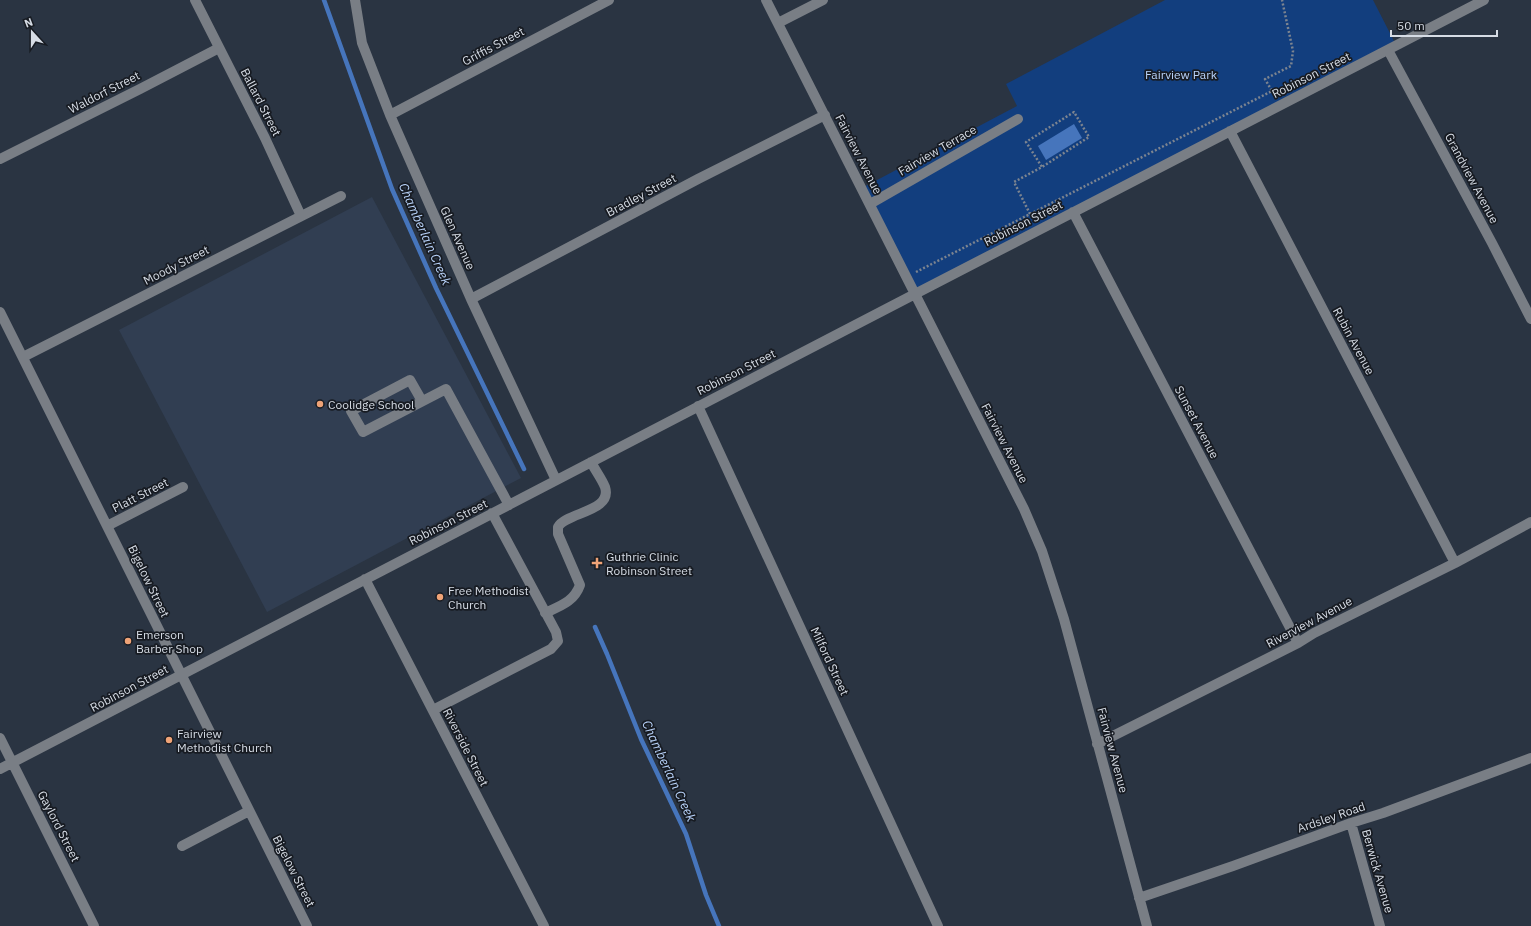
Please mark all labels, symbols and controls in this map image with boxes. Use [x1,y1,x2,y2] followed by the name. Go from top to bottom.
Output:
[12,12,52,52] north arrow
[1391,12,1497,38] scale bar
[22,15,35,31] text: N
[1397,18,1425,33] text: 50 m
[459,23,527,69] street label: Griffis Street
[1269,49,1353,101] street label: Robinson Street
[237,66,285,138] street label: Ballard Street
[1145,67,1218,82] park label: Fairview Park
[66,68,142,116] street label: Waldorf Street
[832,112,886,197] street label: Fairview Avenue
[895,121,979,179] street label: Fairview Terrace
[1442,130,1502,226] street label: Grandview Avenue
[603,170,679,220] street label: Bradley Street
[395,180,455,288] water label: Chamberlain Creek
[981,197,1065,249] street label: Robinson Street
[437,204,479,272] street label: Glen Avenue
[141,242,211,288] street label: Moody Street
[1330,305,1378,378] street label: Rubin Avenue
[694,346,778,398] street label: Robinson Street
[1172,383,1223,461] street label: Sunset Avenue
[328,397,414,412] place label: Coolidge School
[315,399,325,409] marker: Coolidge School
[978,401,1032,486] street label: Fairview Avenue
[109,474,171,516] street label: Platt Street
[406,496,490,548] street label: Robinson Street
[125,542,173,620] street label: Bigelow Street
[606,549,692,578] place label: Guthrie Clinic Robinson Street
[591,557,603,569] marker: Guthrie Clinic Robinson Street
[448,583,529,612] place label: Free Methodist Church
[435,592,445,602] marker: Free Methodist Church
[1263,593,1355,651] street label: Riverview Avenue
[808,624,852,698] street label: Milford Street
[136,627,203,656] place label: Emerson Barber Shop
[123,636,133,646] marker: Emerson Barber Shop
[87,661,171,715] street label: Robinson Street
[440,705,492,789] street label: Riverside Street
[1094,706,1132,795] street label: Fairview Avenue
[638,718,700,825] water label: Chamberlain Creek
[177,726,272,755] place label: Fairview Methodist Church
[164,735,174,745] marker: Fairview Methodist Church
[35,788,83,864] street label: Gaylord Street
[1295,798,1367,836] street label: Ardsley Road
[1359,827,1397,915] street label: Berwick Avenue
[269,833,319,909] street label: Bigelow Street

